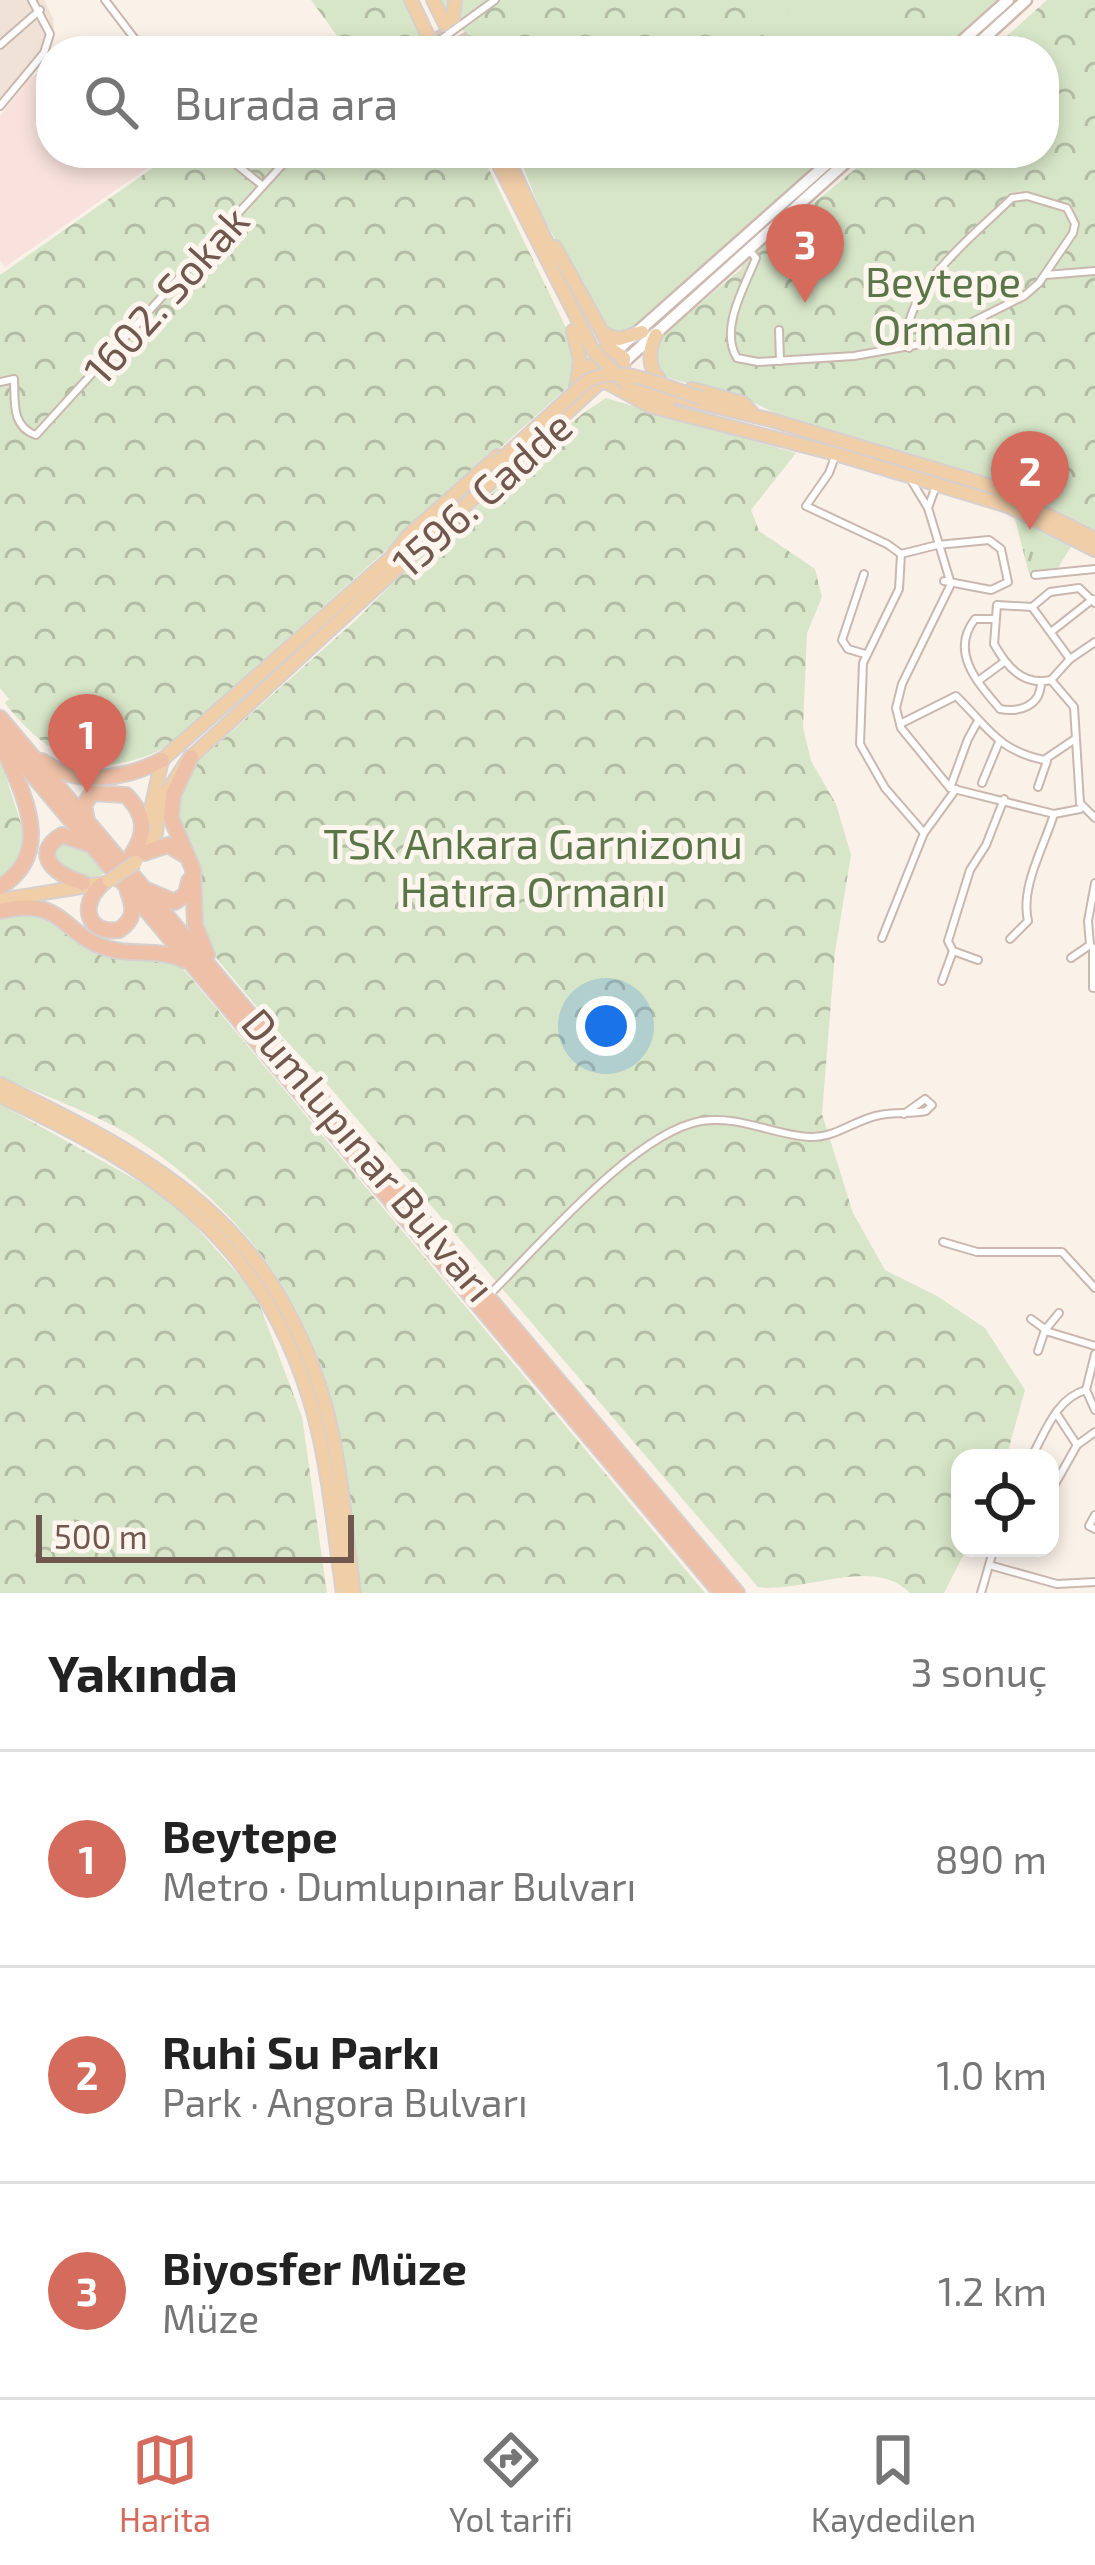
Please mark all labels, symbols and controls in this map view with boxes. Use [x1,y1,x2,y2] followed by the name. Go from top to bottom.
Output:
[36,36,1059,168] search box
[78,69,144,135] icon: search
[174,75,398,129] text: Burada ara
[72,195,258,393] street label: 1602. Sokak
[766,204,844,303] pin: 3
[865,255,1021,353] park label: Beytepe Ormanı
[381,399,581,587] street label: 1596. Cadde
[991,431,1069,530] pin: 2
[48,694,126,793] pin: 1
[323,817,743,915] park label: TSK Ankara Garnizonu Hatıra Ormanı
[576,996,636,1056] your location
[233,998,507,1310] street label: Dumlupınar Bulvarı
[951,1449,1059,1557] map controls
[951,1449,1059,1557] button: locate
[36,1509,354,1562] scale bar
[54,1516,148,1556] text: 500 m
[48,1641,238,1702] text: Yakında
[911,1648,1047,1695] text: 3 sonuç
[162,1808,338,1862] text: Beytepe
[79,1835,95,1882] text: 1
[935,1835,1047,1882] text: 890 m
[162,1862,636,1909] text: Metro · Dumlupınar Bulvarı
[162,2024,440,2078] text: Ruhi Su Parkı
[76,2051,98,2098] text: 2
[936,2051,1047,2098] text: 1.0 km
[162,2078,528,2125] text: Park · Angora Bulvarı
[162,2240,467,2294] text: Biyosfer Müze
[76,2267,98,2314] text: 3
[938,2267,1047,2314] text: 1.2 km
[162,2294,259,2341] text: Müze
[119,2427,211,2539] tab: Harita
[449,2427,573,2539] tab: Yol tarifi
[811,2427,976,2539] tab: Kaydedilen

